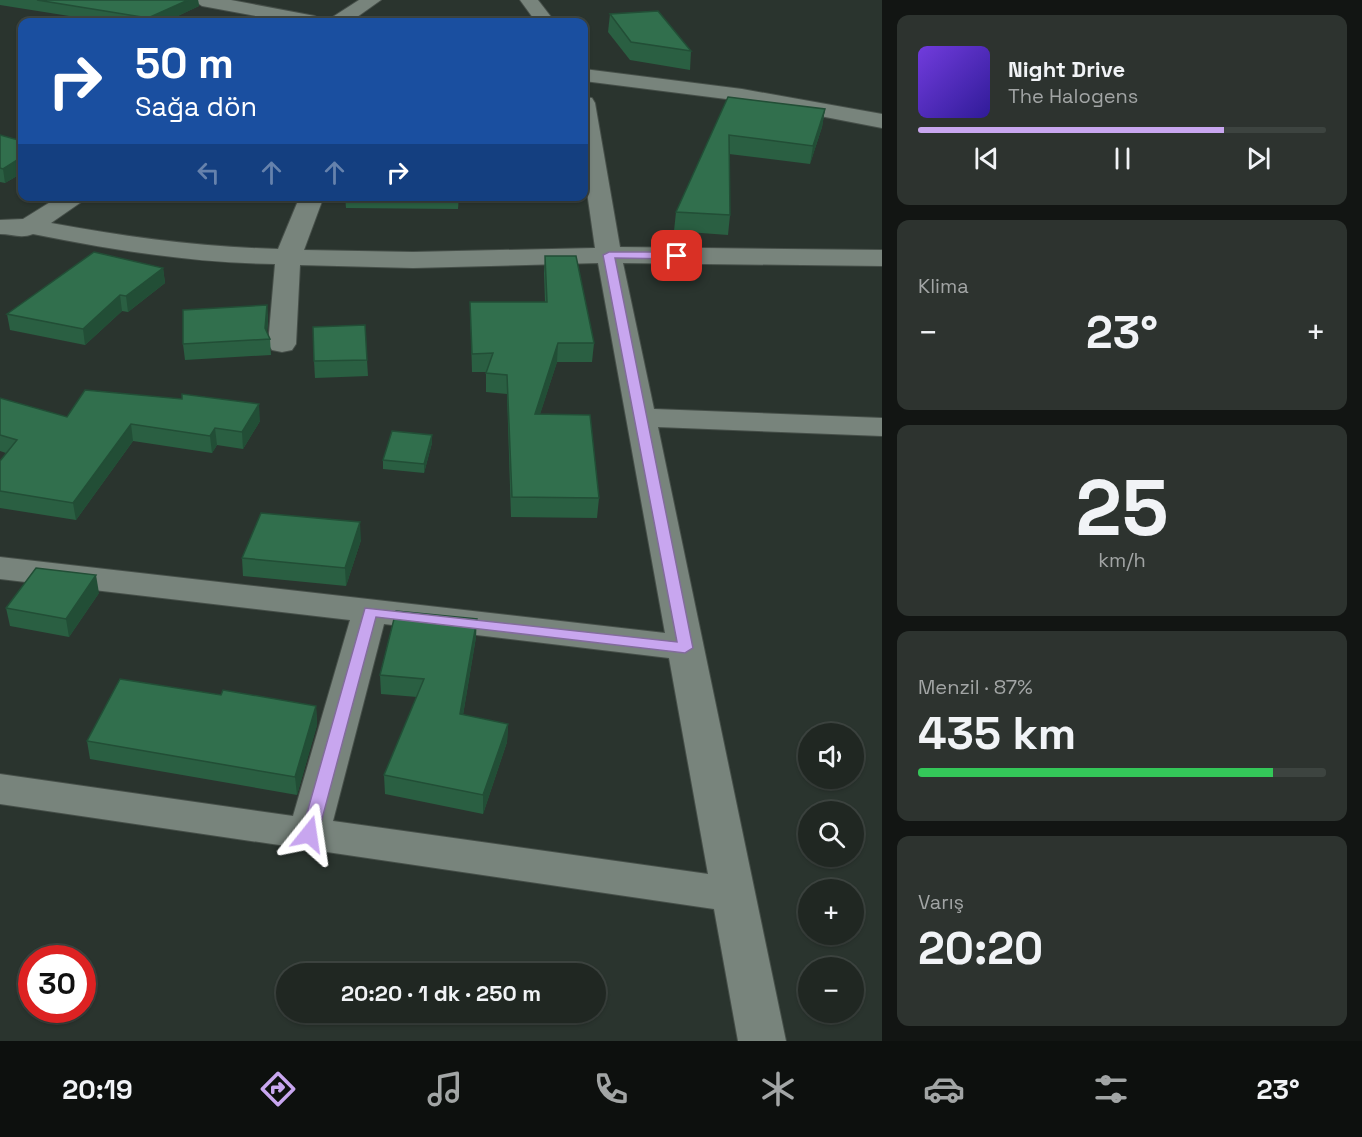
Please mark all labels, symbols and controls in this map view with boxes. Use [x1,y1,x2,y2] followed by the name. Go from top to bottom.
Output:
[135,37,234,90] text: 50 m
[36,42,114,120] icon: right
[1008,55,1125,83] text: Night Drive
[1008,83,1138,109] text: The Halogens
[135,89,257,124] text: Sağa dön
[970,142,1003,175] icon: previous
[1106,142,1139,175] icon: pause
[1242,142,1275,175] icon: next
[192,156,225,189] icon: left
[255,156,288,189] icon: ahead
[318,156,351,189] icon: ahead
[381,156,414,189] icon: right
[651,230,702,281] pin
[660,239,693,272] icon: arrive
[918,273,969,299] text: Klima
[1086,304,1158,361] text: 23°
[918,312,938,354] text: −
[1306,312,1326,354] text: +
[1075,458,1169,558] text: 25
[1098,547,1146,573] text: km/h
[918,674,1033,700] text: Menzil · 87%
[918,705,1076,762] text: 435 km
[798,723,864,1023] map controls
[798,723,864,789] button: sound
[798,801,864,867] button: search
[277,802,341,866] position arrow
[798,879,864,945] button: +
[918,889,964,915] text: Varış
[918,920,1043,977] text: 20:20
[18,945,96,1023] speed limit sign: 30
[798,957,864,1023] button: −
[341,979,541,1007] text: 20:20 · 1 dk · 250 m
[257,1068,299,1110] icon: directions
[424,1068,466,1110] icon: music
[590,1068,632,1110] icon: phone
[757,1068,799,1110] icon: climate
[923,1068,965,1110] icon: car
[1090,1068,1132,1110] icon: filters
[62,1072,133,1107] text: 20:19
[1257,1072,1300,1107] text: 23°

